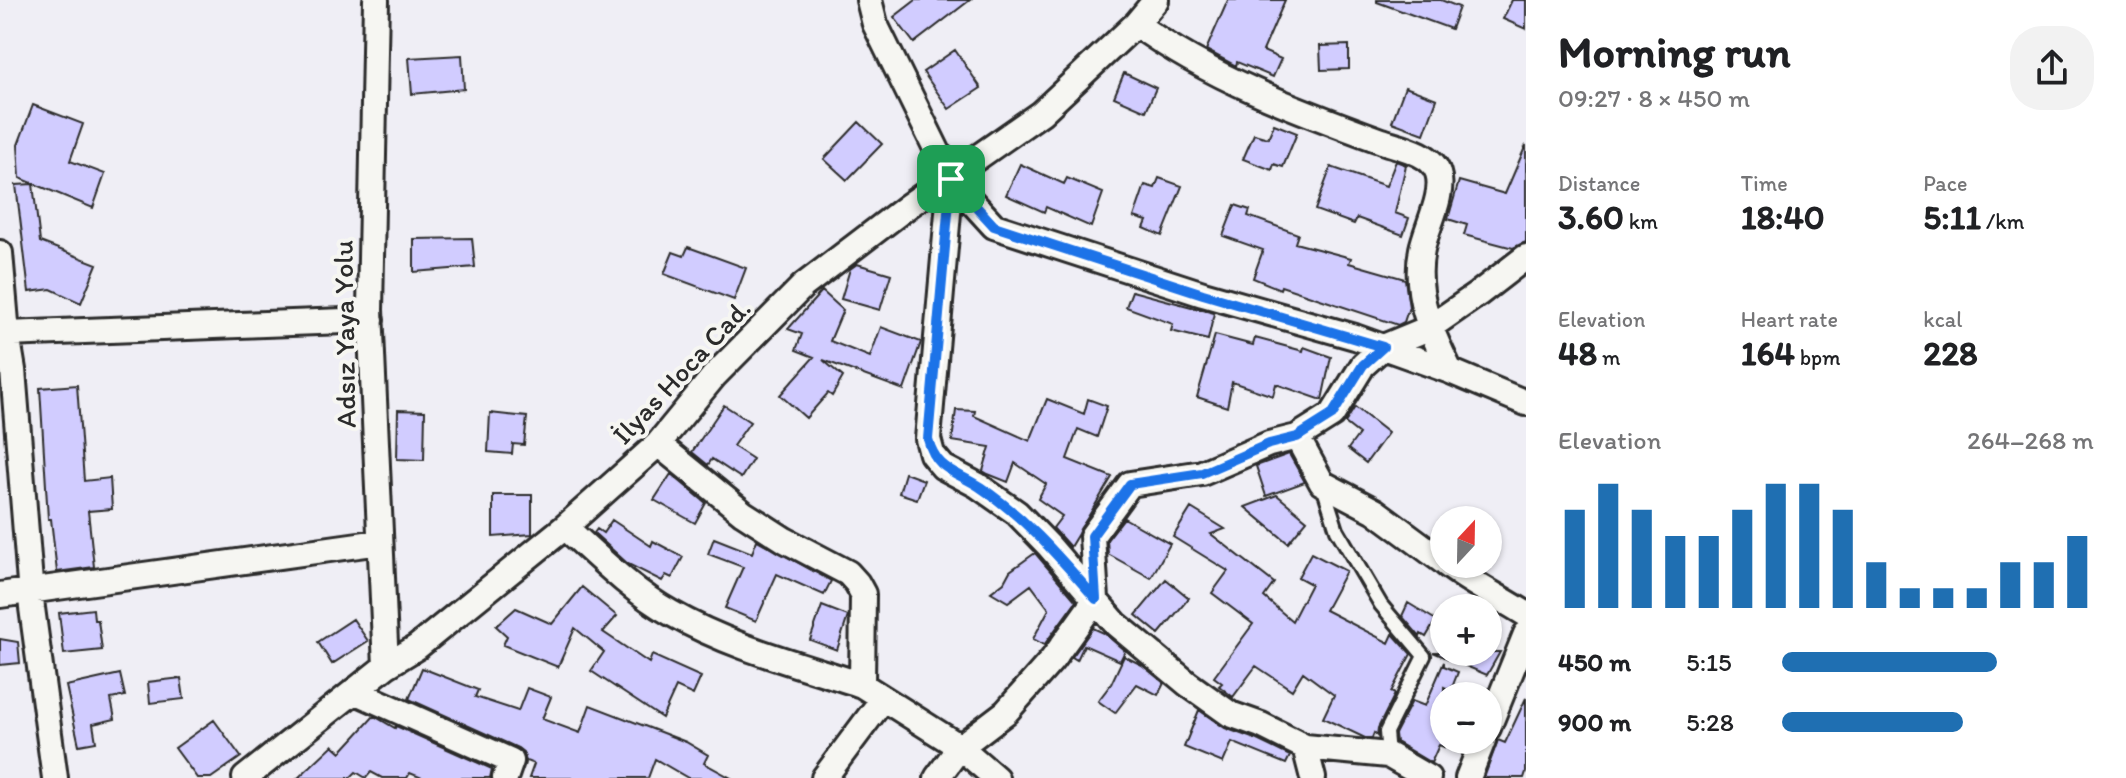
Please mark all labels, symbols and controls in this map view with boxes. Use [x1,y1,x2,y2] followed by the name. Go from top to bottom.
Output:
[1558,25,1791,78] text: Morning run
[2010,26,2094,110] button: share
[1558,82,1750,114] text: 09:27 · 8 × 450 m
[917,145,985,213] pin
[929,157,973,201] icon: arrive
[1558,170,1640,197] text: Distance
[1741,170,1788,197] text: Time
[1923,170,1967,197] text: Pace
[1558,197,1624,238] text: 3.60
[1741,197,1825,238] text: 18:40
[1923,197,1981,238] text: 5:11
[1624,208,1658,235] text: km
[1981,208,2024,235] text: /km
[325,240,363,428] street label: Adsız Yaya Yolu
[605,291,757,451] street label: İlyas Hoca Cad.
[1558,306,1645,333] text: Elevation
[1741,306,1838,333] text: Heart rate
[1923,306,1962,333] text: kcal
[1558,333,1597,374] text: 48
[1741,333,1795,374] text: 164
[1923,333,1978,374] text: 228
[1597,344,1621,371] text: m
[1795,344,1841,371] text: bpm
[1558,424,1661,456] text: Elevation
[1967,424,2094,456] text: 264–268 m
[1430,506,1502,578] north arrow
[1430,506,1502,754] map controls
[1430,594,1502,666] button: +
[1558,646,1631,678] text: 450 m
[1686,646,1732,678] text: 5:15
[1430,682,1502,754] button: −
[1558,706,1631,738] text: 900 m
[1686,706,1734,738] text: 5:28

